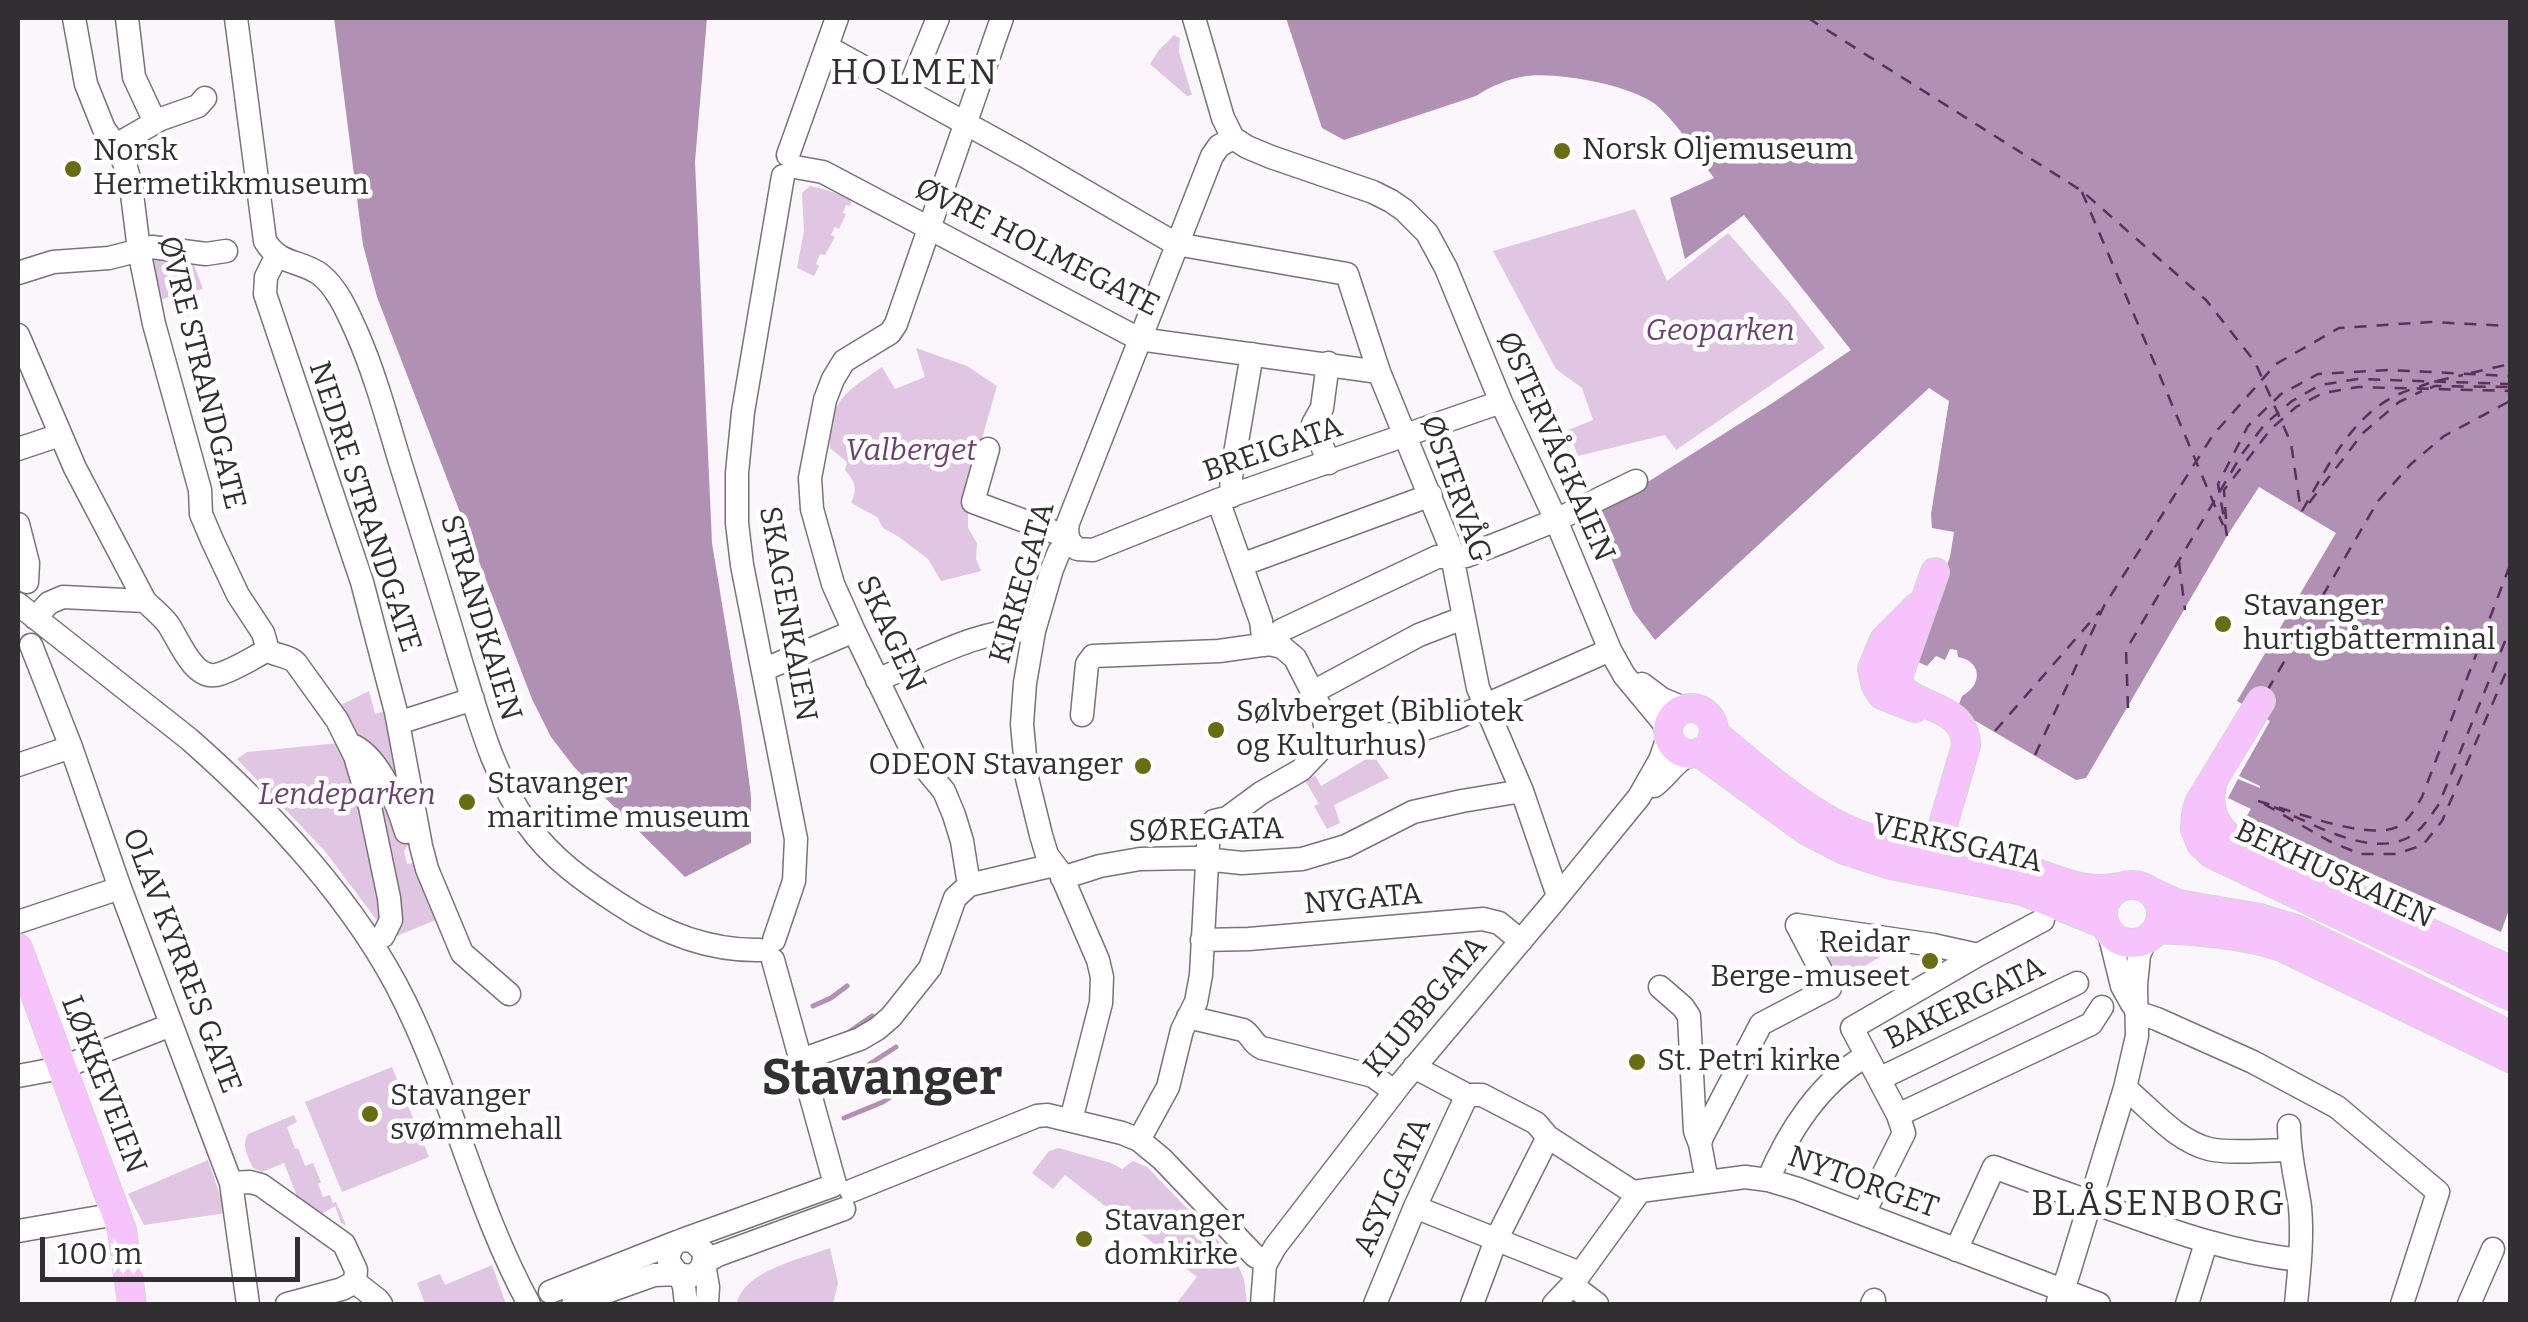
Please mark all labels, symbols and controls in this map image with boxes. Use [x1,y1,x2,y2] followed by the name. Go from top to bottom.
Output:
[831,53,999,95] district label: HOLMEN
[1582,133,1853,169] place label: Norsk Oljemuseum
[93,134,369,204] place label: Norsk Hermetikkmuseum
[1551,140,1573,162] marker: Norsk Oljemuseum
[62,158,84,180] marker: Norsk Hermetikkmuseum
[909,171,1165,325] street label: ØVRE HOLMEGATE
[150,233,252,513] street label: ØVRE STRANDGATE
[1645,314,1795,350] park label: Geoparken
[1488,327,1622,567] street label: ØSTERVÅGKAIEN
[300,357,428,657] street label: NEDRE STRANDGATE
[1199,409,1347,491] street label: BREIGATA
[1412,411,1498,567] street label: ØSTERVÅG
[845,434,977,470] park label: Valberget
[983,498,1063,668] street label: KIRKEGATA
[750,504,824,724] street label: SKAGENKAIEN
[432,511,528,725] street label: STRANDKAIEN
[848,570,932,698] street label: SKAGEN
[2243,589,2496,660] place label: Stavanger hurtigbåtterminal
[2212,613,2234,635] marker: Stavanger hurtigbåtterminal
[1236,695,1524,766] place label: Sølvberget (Bibliotek og Kulturhus)
[1205,719,1227,741] marker: Sølvberget (Bibliotek og Kulturhus)
[869,748,1123,784] place label: ODEON Stavanger
[1132,755,1154,777] marker: ODEON Stavanger
[487,767,750,838] place label: Stavanger maritime museum
[258,778,436,814] park label: Lendeparken
[456,791,478,813] marker: Stavanger maritime museum
[1868,807,2046,881] street label: VERKSGATA
[1128,812,1284,850] street label: SØREGATA
[2229,813,2439,937] street label: BEKHUSKAIEN
[114,823,248,1099] street label: OLAV KYRRES GATE
[1303,877,1423,923] street label: NYGATA
[1710,926,1910,996] place label: Reidar Berge-museet
[1357,930,1495,1084] street label: KLUBBGATA
[1879,950,2051,1058] street label: BAKERGATA
[1919,950,1941,972] marker: Reidar Berge-museet
[53,991,153,1179] street label: LØKKEVEIEN
[1657,1044,1841,1080] place label: St. Petri kirke
[761,1050,1003,1110] district label: Stavanger
[1626,1051,1648,1073] marker: St. Petri kirke
[390,1079,562,1150] place label: Stavanger svømmehall
[359,1103,381,1125] marker: Stavanger svømmehall
[1347,1112,1439,1262] street label: ASYLGATA
[1783,1139,1943,1227] street label: NYTORGET
[2031,1184,2287,1226] district label: BLÅSENBORG
[1104,1204,1244,1274] place label: Stavanger domkirke
[45,1217,305,1279] scale bar
[1073,1228,1095,1250] marker: Stavanger domkirke
[57,1236,142,1272] text: 100 m

